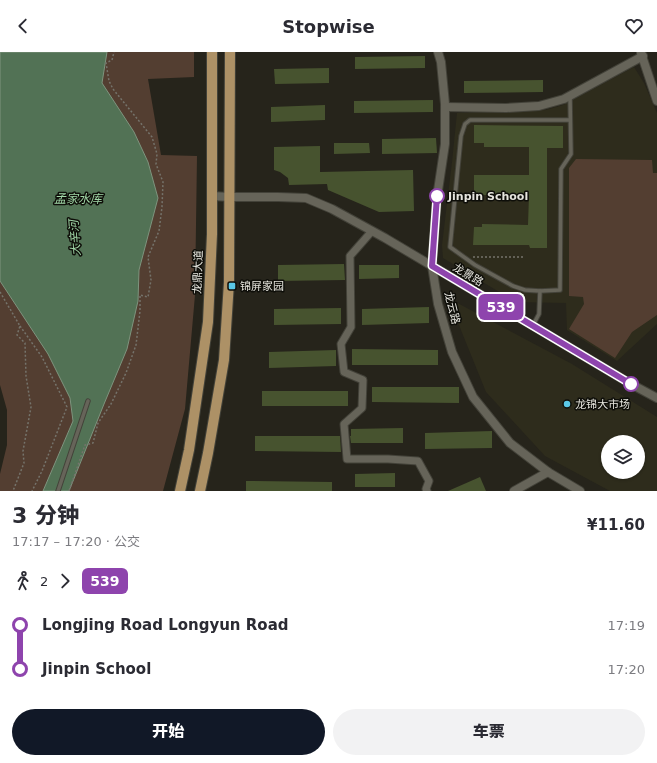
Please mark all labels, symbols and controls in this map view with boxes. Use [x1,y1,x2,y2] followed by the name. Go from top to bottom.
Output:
[12,15,34,37] icon: back
[623,15,645,37] icon: heart
[282,16,375,37] text: Stopwise
[429,188,445,204] marker: Jinpin School
[447,190,528,203] place label: Jinpin School
[54,192,104,206] water label: 孟家水库
[67,218,83,256] water label: 大辛河
[191,250,205,294] street label: 龙鼎大道
[451,261,485,289] street label: 龙景路
[240,280,284,293] place label: 锦屏家园
[227,281,237,291] marker: 锦屏家园
[442,290,462,326] street label: 龙云路
[478,294,524,320] line badge: 539
[486,299,516,315] text: 539
[623,376,639,392] unlabelled marker
[575,398,630,411] place label: 龙锦大市场
[562,399,572,409] marker: 龙锦大市场
[601,435,645,479] map controls
[601,435,645,479] button: layers
[12,503,79,528] text: 3 分钟
[587,516,645,534] text: ¥11.60
[12,534,140,549] text: 17:17 – 17:20 · 公交
[12,570,34,592] icon: walk
[54,570,76,592] icon: forward
[90,573,120,589] text: 539
[40,574,48,589] text: 2
[42,616,289,634] text: Longjing Road Longyun Road
[608,618,645,633] text: 17:19
[42,660,151,678] text: Jinpin School
[608,662,645,677] text: 17:20
[12,709,325,755] button: 开始
[333,709,645,755] button: 车票

